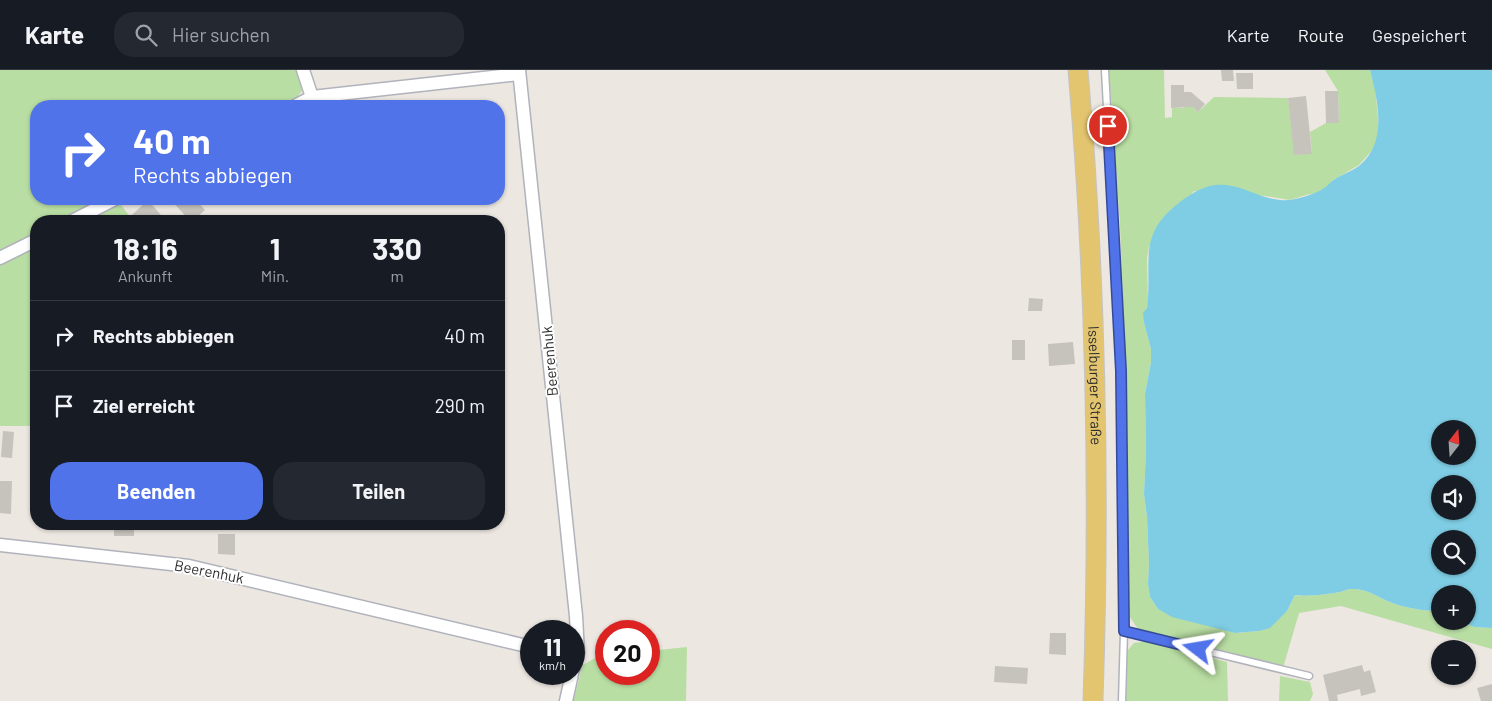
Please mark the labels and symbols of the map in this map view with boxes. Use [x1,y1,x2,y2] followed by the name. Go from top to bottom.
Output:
[1087,105,1129,147] pin
[537,325,561,397] street label: Beerenhuk
[1085,326,1106,445] street label: Isselburger Straße
[1431,420,1476,465] north arrow
[173,555,246,587] street label: Beerenhuk
[595,620,660,685] speed limit sign: 20
[1171,622,1223,674] position arrow

